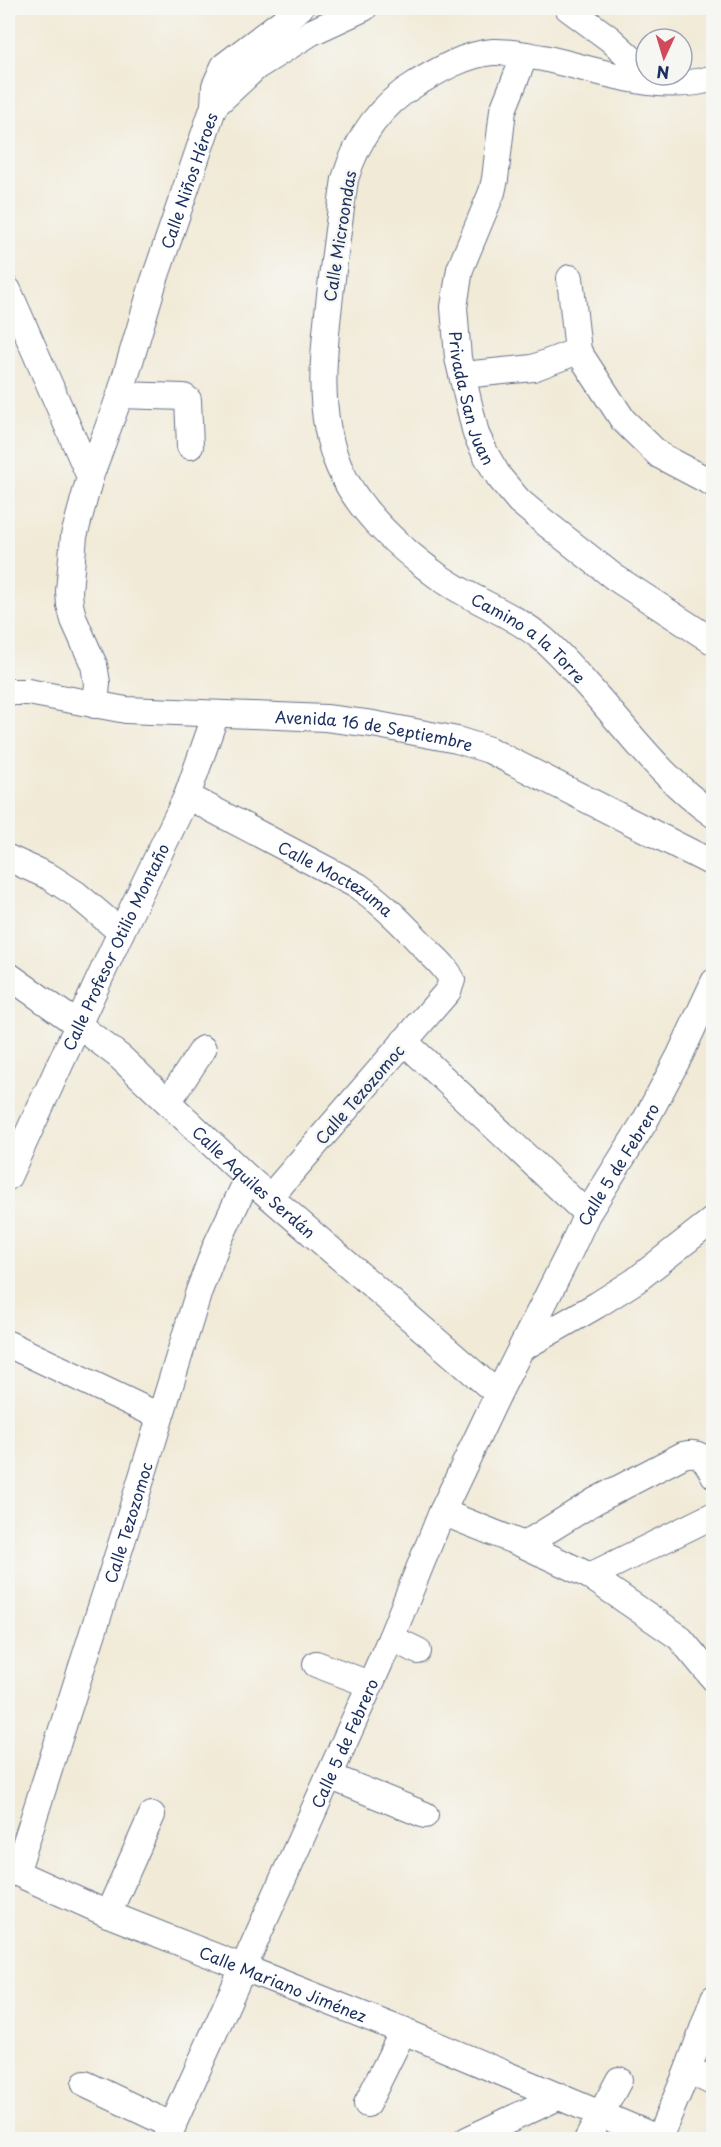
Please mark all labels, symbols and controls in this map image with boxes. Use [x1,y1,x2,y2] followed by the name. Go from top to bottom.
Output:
[634,27,694,87] north arrow
[656,61,670,85] text: N
[154,109,223,252] street label: Calle Niños Héroes
[317,169,361,303] street label: Calle Microondas
[444,330,501,469] street label: Privada San Juan
[467,587,592,688] street label: Camino a la Torre
[275,704,477,756] street label: Avenida 16 de Septiembre
[274,834,399,922] street label: Calle Moctezuma
[56,839,174,1054] street label: Calle Profesor Otilio Montaño
[309,1039,409,1149] street label: Calle Tezozomoc
[571,1099,665,1229] street label: Calle 5 de Febrero
[187,1120,321,1244] street label: Calle Aquiles Serdán
[98,1459,158,1586] street label: Calle Tezozomoc
[304,1674,384,1812] street label: Calle 5 de Febrero
[196,1939,371,2028] street label: Calle Mariano Jiménez

